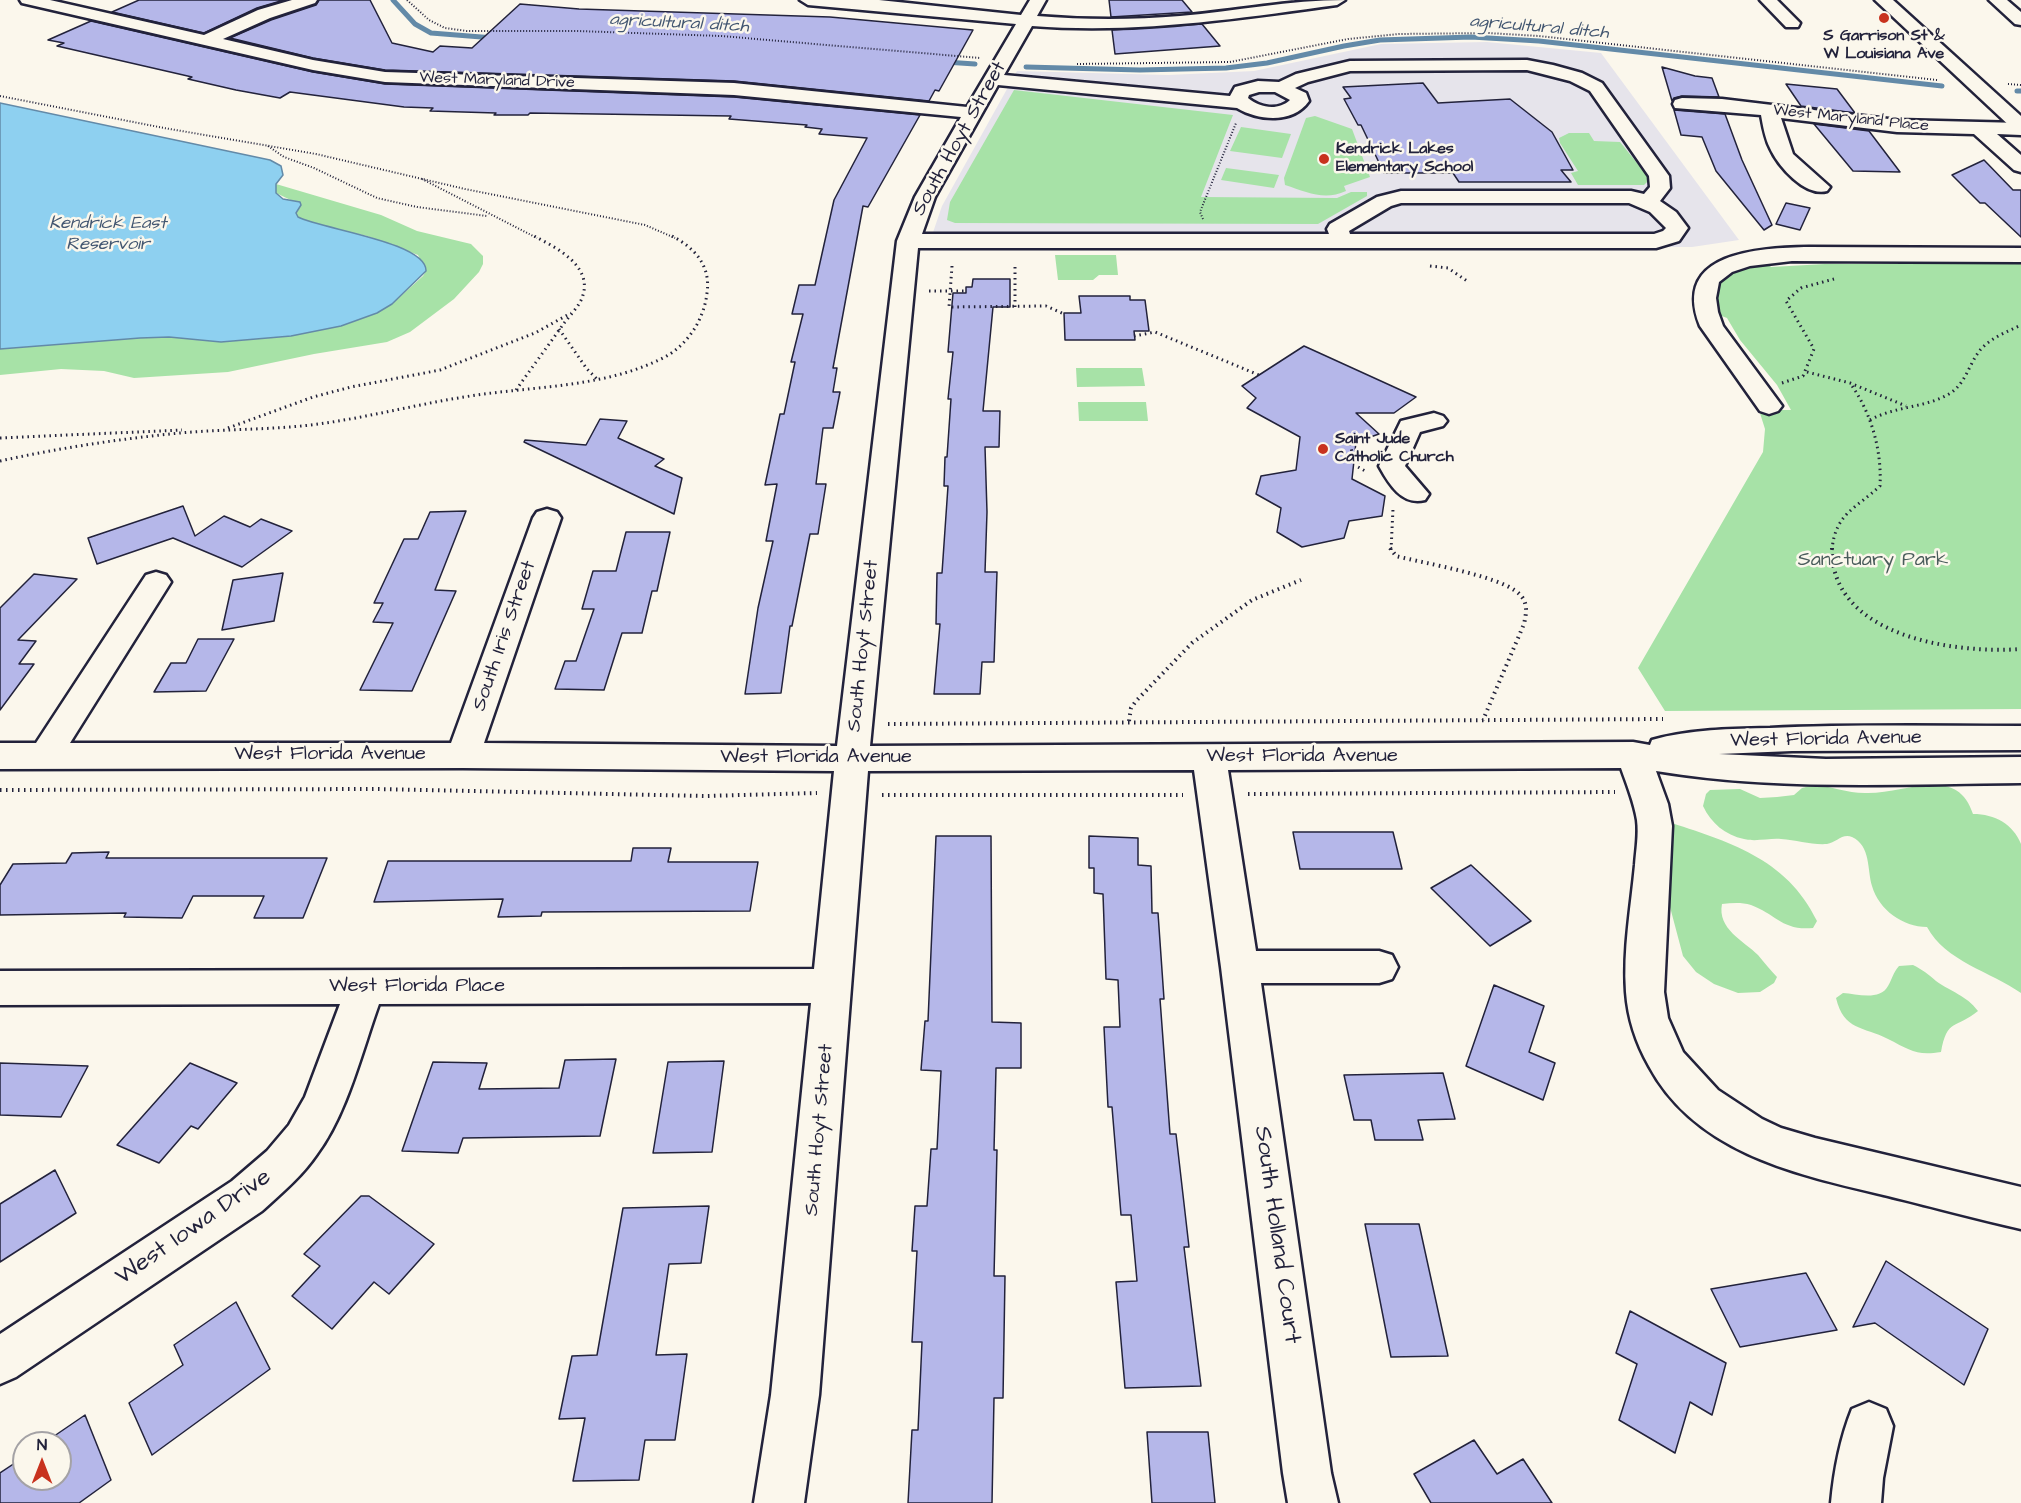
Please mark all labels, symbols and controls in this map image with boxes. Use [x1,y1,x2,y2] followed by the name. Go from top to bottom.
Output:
[609,10,749,38] water label: agricultural ditch
[1469,11,1609,45] water label: agricultural ditch
[1877,11,1891,25] marker: S Garrison St & W Louisiana Ave
[1823,27,1945,65] place label: S Garrison St & W Louisiana Ave
[908,58,1012,220] street label: South Hoyt Street
[419,69,575,93] street label: West Maryland Drive
[1772,101,1930,137] street label: West Maryland Place
[1336,140,1473,178] place label: Kendrick Lakes Elementary School
[1317,152,1331,166] marker: Kendrick Lakes Elementary School
[49,213,167,256] water label: Kendrick East Reservoir
[1335,430,1454,468] place label: Saint Jude Catholic Church
[1316,442,1330,456] marker: Saint Jude Catholic Church
[1798,549,1948,573] park label: Sanctuary Park
[468,558,542,714] street label: South Iris Street
[843,559,885,733] street label: South Hoyt Street
[1730,726,1922,754] street label: West Florida Avenue
[234,743,426,767] street label: West Florida Avenue
[1206,745,1398,769] street label: West Florida Avenue
[720,746,912,770] street label: West Florida Avenue
[329,975,505,999] street label: West Florida Place
[801,1043,839,1217] street label: South Hoyt Street
[1246,1124,1306,1346] street label: South Holland Court
[111,1164,277,1292] street label: West Iowa Drive
[12,1431,72,1491] north arrow
[37,1434,47,1456] text: N

